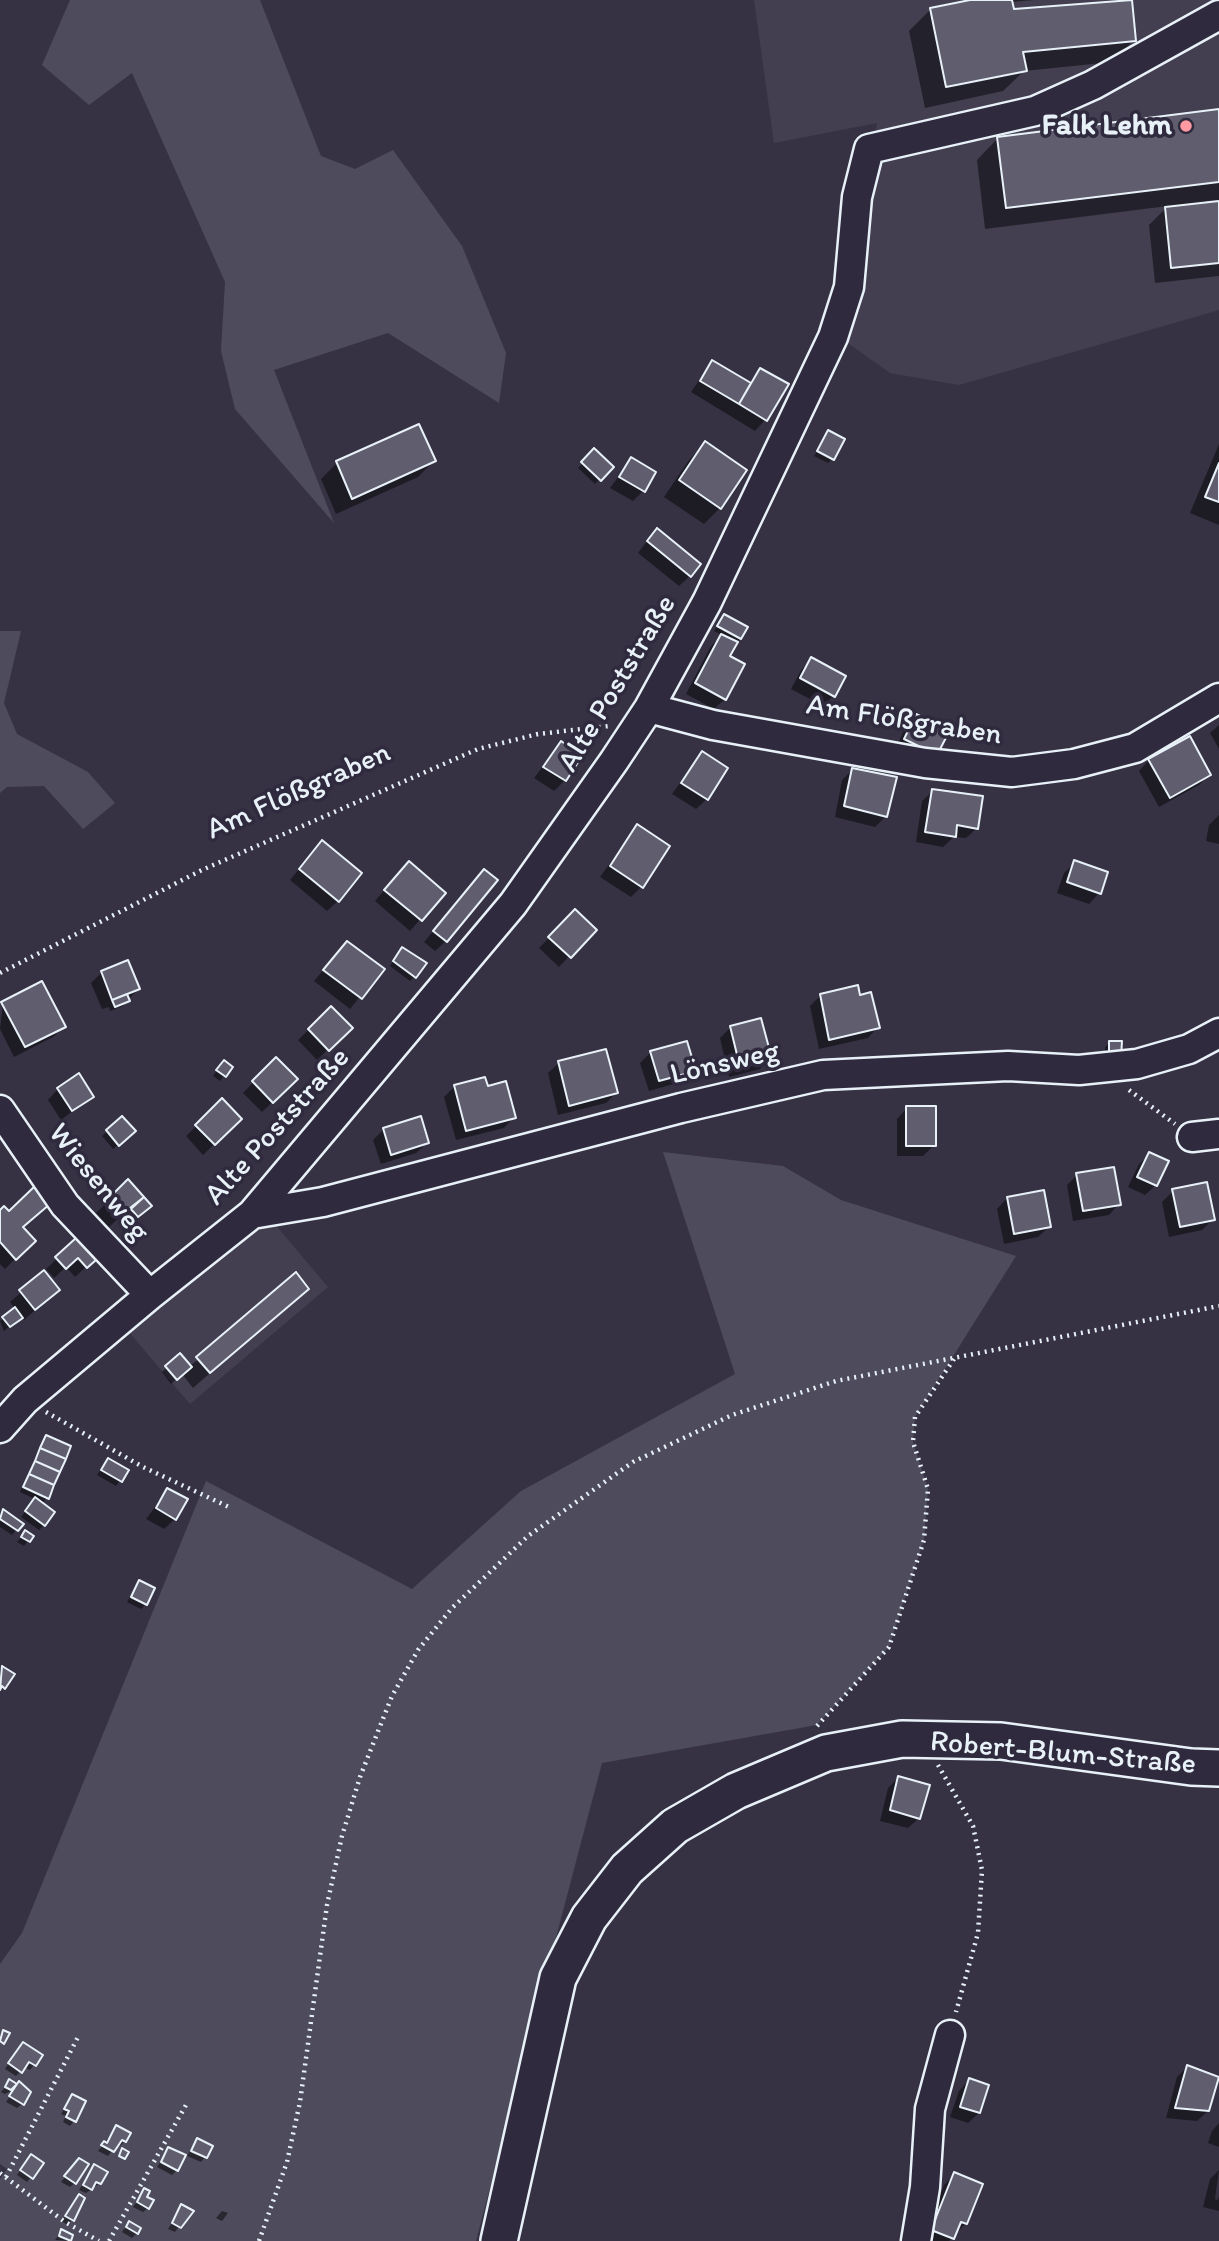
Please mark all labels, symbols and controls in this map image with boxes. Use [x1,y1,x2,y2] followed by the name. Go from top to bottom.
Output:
[1042,108,1172,144] place label: Falk Lehm
[1178,118,1194,134] marker: Falk Lehm
[551,589,685,779] street label: Alte Poststraße
[804,688,1004,754] street label: Am Flößgraben
[201,735,397,849] street label: Am Flößgraben
[667,1034,783,1094] street label: Lönsweg
[198,1041,358,1213] street label: Alte Poststraße
[39,1117,157,1249] street label: Wiesenweg
[929,1724,1197,1784] street label: Robert-Blum-Straße

